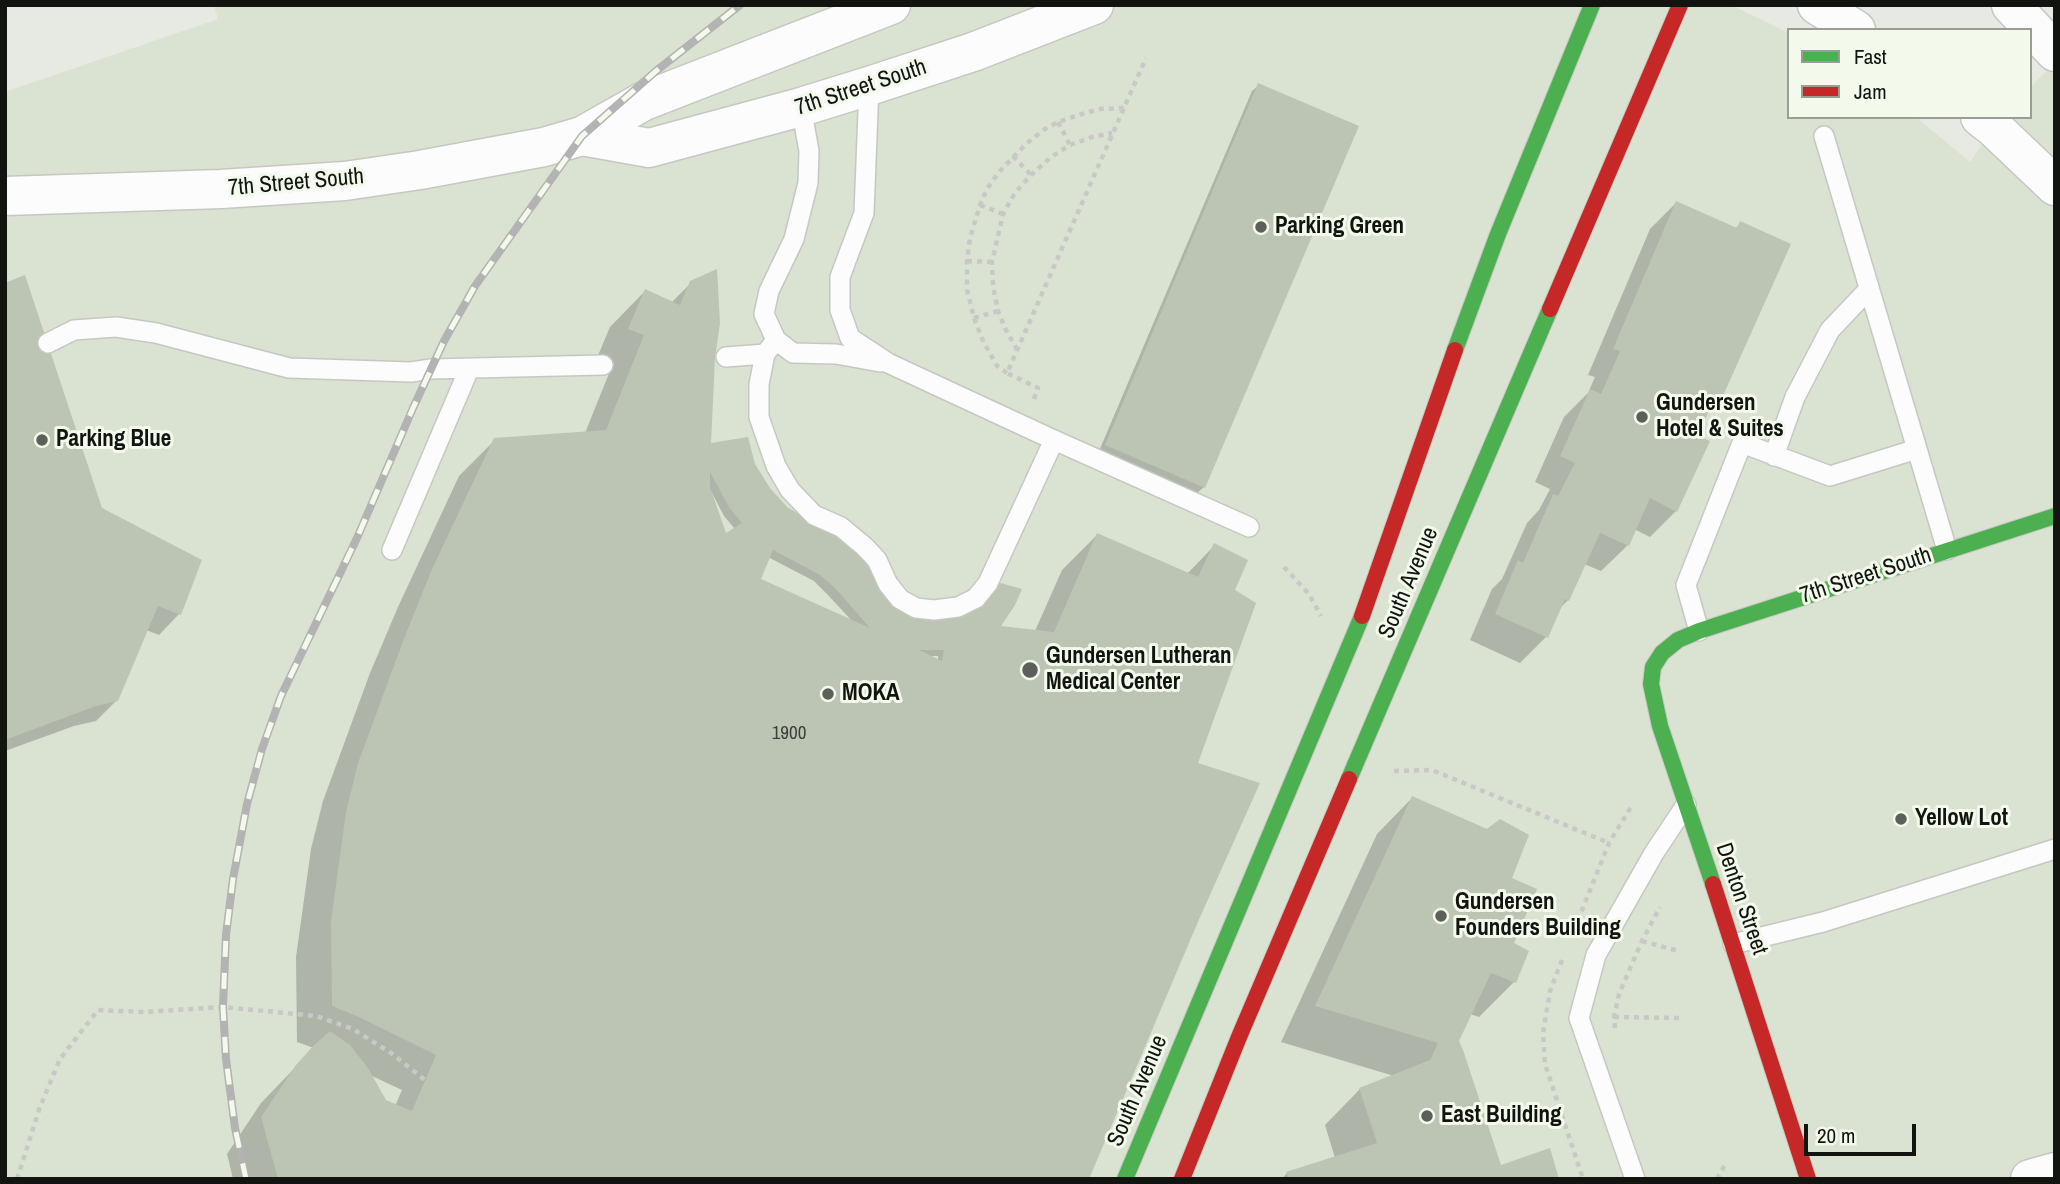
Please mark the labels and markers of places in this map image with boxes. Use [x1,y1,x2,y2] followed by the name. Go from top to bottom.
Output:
[1275,213,1404,241] place label: Parking Green
[1253,219,1269,235] marker: Parking Green
[1656,390,1784,444] place label: Gundersen Hotel & Suites
[1634,409,1650,425] marker: Gundersen Hotel & Suites
[56,426,171,454] place label: Parking Blue
[34,432,50,448] marker: Parking Blue
[1046,643,1231,697] place label: Gundersen Lutheran Medical Center
[1020,660,1040,680] marker: Gundersen Lutheran Medical Center
[842,680,900,708] place label: MOKA
[820,686,836,702] marker: MOKA
[1915,805,2008,833] place label: Yellow Lot
[1893,811,1909,827] marker: Yellow Lot
[1455,889,1621,943] place label: Gundersen Founders Building
[1433,908,1449,924] marker: Gundersen Founders Building
[1441,1102,1562,1130] place label: East Building
[1419,1108,1435,1124] marker: East Building

